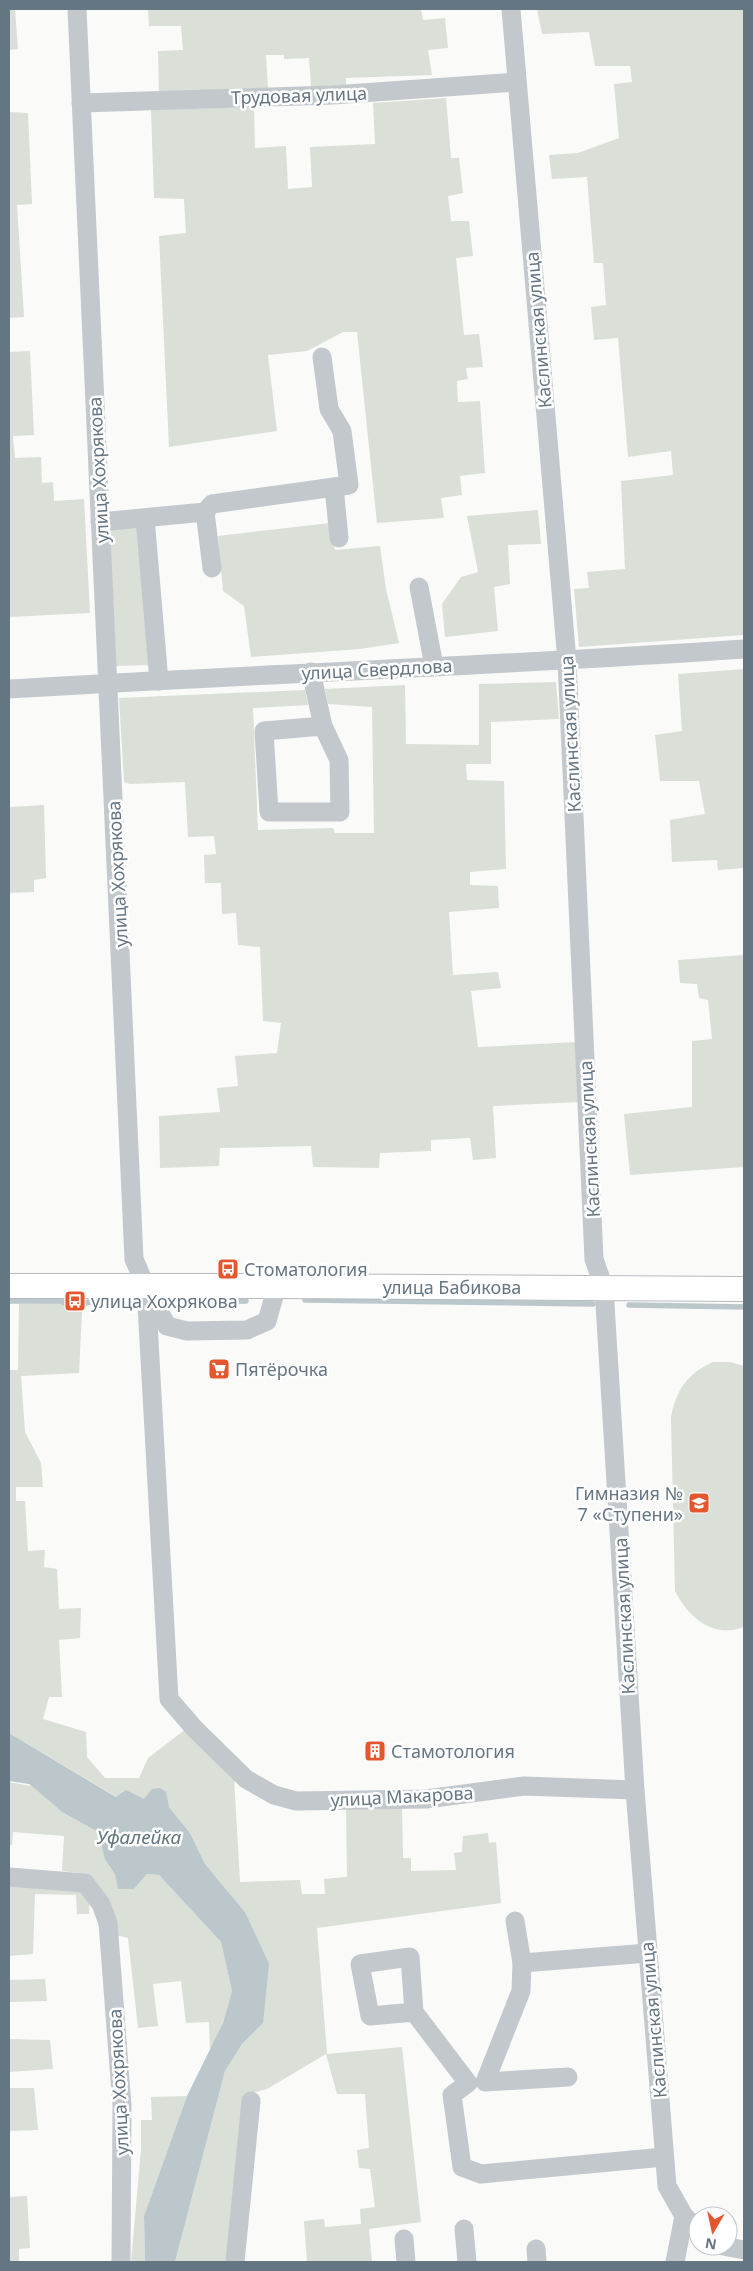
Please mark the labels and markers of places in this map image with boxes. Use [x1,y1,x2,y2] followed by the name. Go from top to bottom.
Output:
[216,1257,240,1281] bus stop icon: Стоматология
[244,1257,368,1281] place label: Стоматология
[63,1289,87,1313] bus stop icon: улица Хохрякова
[91,1289,238,1313] place label: улица Хохрякова
[207,1357,231,1381] supermarket icon: Пятёрочка
[235,1357,328,1381] place label: Пятёрочка
[575,1481,683,1526] place label: Гимназия № 7 «Ступени»
[687,1491,711,1515] school or university icon: Гимназия № 7 «Ступени»
[363,1739,387,1763] building icon: Стамотология
[391,1739,515,1763] place label: Стамотология

